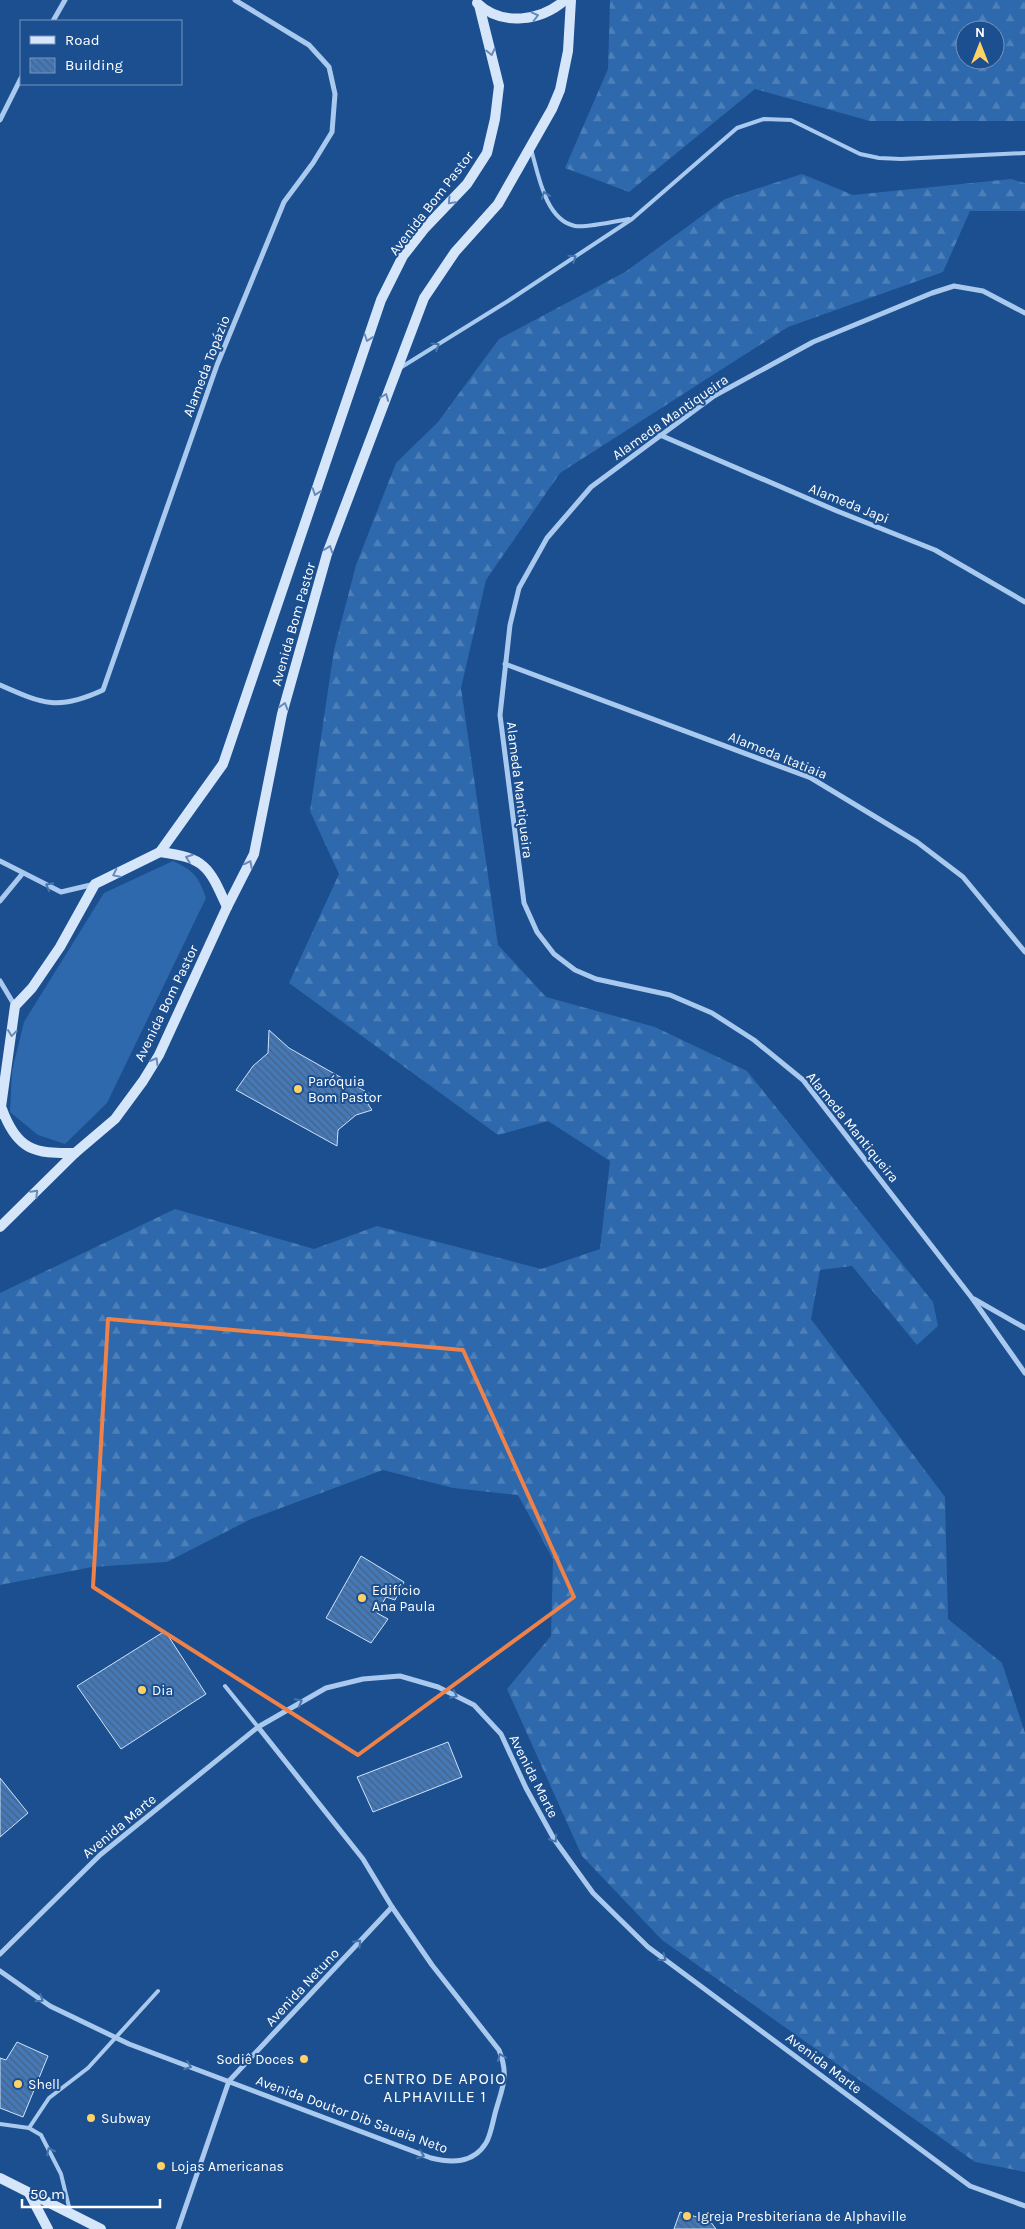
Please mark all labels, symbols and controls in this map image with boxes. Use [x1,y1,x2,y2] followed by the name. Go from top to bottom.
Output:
[531,11,540,22] one-way arrow
[20,20,182,85] legend
[955,20,1005,70] north arrow
[975,24,985,41] text: N
[65,31,100,49] text: Road
[485,48,496,57] one-way arrow
[65,56,123,74] text: Building
[385,147,478,259] street label: Avenida Bom Pastor
[541,191,551,200] one-way arrow
[448,195,457,204] one-way arrow
[567,255,577,264] one-way arrow
[179,313,234,419] street label: Alameda Topázio
[364,333,374,342] one-way arrow
[431,342,440,352] one-way arrow
[609,371,731,464] street label: Alameda Mantiqueira
[379,393,389,402] one-way arrow
[806,480,891,527] street label: Alameda Japi
[312,487,322,495] one-way arrow
[323,546,333,554] one-way arrow
[268,560,319,688] street label: Avenida Bom Pastor
[279,702,289,710] one-way arrow
[503,721,536,859] street label: Alameda Mantiqueira
[726,728,830,783] street label: Alameda Itatiaia
[186,854,194,864] one-way arrow
[243,860,253,869] one-way arrow
[112,867,121,878] one-way arrow
[45,882,54,892] one-way arrow
[131,941,202,1064] street label: Avenida Bom Pastor
[7,1030,18,1038] one-way arrow
[149,1057,159,1066] one-way arrow
[803,1069,902,1186] street label: Alameda Mantiqueira
[308,1073,383,1106] place label: Paróquia Bom Pastor
[292,1083,304,1095] marker: Paróquia Bom Pastor
[29,1190,38,1199] one-way arrow
[372,1582,435,1615] place label: Edifício Ana Paula
[356,1592,368,1604] marker: Edifício Ana Paula
[152,1682,173,1699] place label: Dia
[136,1684,148,1696] marker: Dia
[449,1689,458,1699] one-way arrow
[294,1698,303,1708] one-way arrow
[505,1732,562,1821] street label: Avenida Marte
[79,1791,160,1862] street label: Avenida Marte
[548,1834,558,1843] one-way arrow
[352,1940,361,1949] one-way arrow
[262,1945,343,2030] street label: Avenida Netuno
[657,1952,667,1961] one-way arrow
[34,1993,43,2002] one-way arrow
[782,2029,865,2098] street label: Avenida Marte
[216,2051,294,2068] place label: Sodiê Doces
[298,2053,310,2065] marker: Sodiê Doces
[497,2053,508,2062] one-way arrow
[183,2060,191,2070] one-way arrow
[363,2069,507,2106] district label: CENTRO DE APOIO ALPHAVILLE 1
[254,2072,450,2157] street label: Avenida Doutor Dib Sauaia Neto
[28,2076,60,2093] place label: Shell
[12,2078,24,2090] marker: Shell
[101,2110,151,2127] place label: Subway
[85,2112,97,2124] marker: Subway
[46,2147,56,2156] one-way arrow
[416,2148,425,2159] one-way arrow
[171,2158,284,2175] place label: Lojas Americanas
[155,2160,167,2172] marker: Lojas Americanas
[22,2176,160,2208] scale bar
[30,2185,65,2203] text: 50 m
[697,2208,907,2225] place label: Igreja Presbiteriana de Alphaville
[681,2210,693,2222] marker: Igreja Presbiteriana de Alphaville

